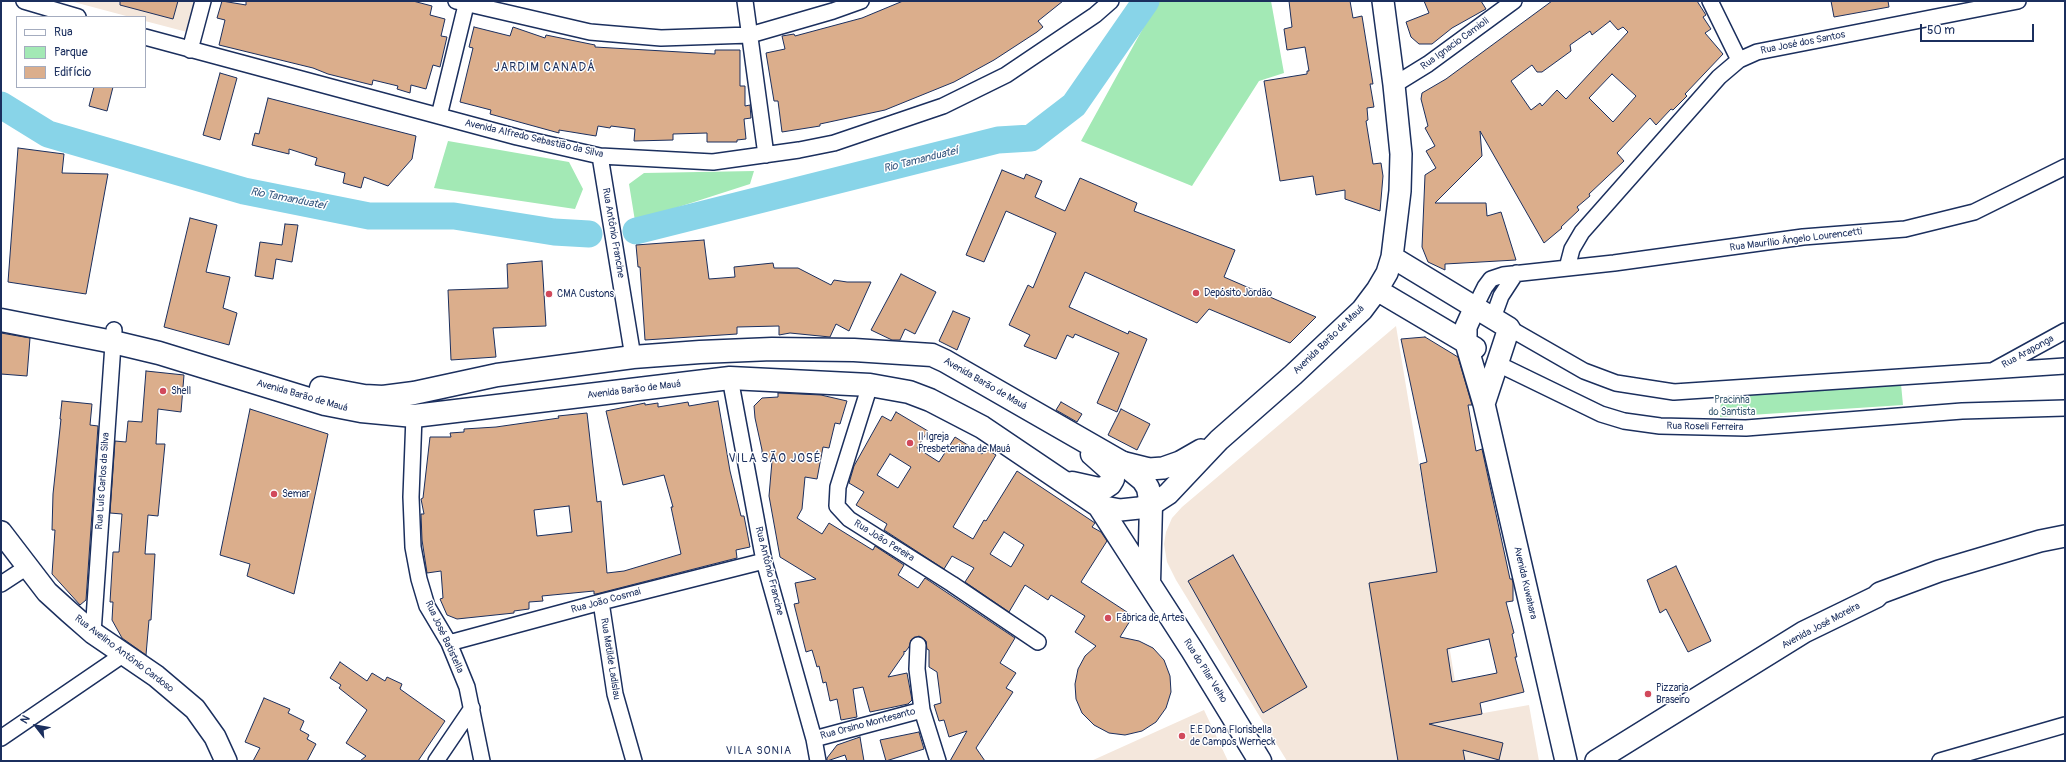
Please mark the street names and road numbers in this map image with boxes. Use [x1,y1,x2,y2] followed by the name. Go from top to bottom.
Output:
[1419,15,1491,73] street label: Rua Ignacio Camioli
[1760,29,1846,57] street label: Rua José dos Santos
[464,117,604,161] street label: Avenida Alfredo Sebastião da Silva
[599,187,627,279] street label: Rua Antônio Francine
[1729,226,1863,254] street label: Rua Maurílio Ângelo Lourencetti
[1291,303,1367,377] street label: Avenida Barão de Mauá
[2000,333,2056,371] street label: Rua Araponga
[941,355,1029,413] street label: Avenida Barão de Mauá
[255,377,349,415] street label: Avenida Barão de Mauá
[586,378,682,402] street label: Avenida Barão de Mauá
[1666,420,1744,434] street label: Rua Roseli Ferreira
[94,432,112,530] street label: Rua Luís Carlos da Silva
[851,518,917,564] street label: Rua João Pereira
[752,525,786,617] street label: Rua Antônio Francine
[1511,545,1539,621] street label: Avenida Kuwahara
[570,586,642,616] street label: Rua João Cosmai
[422,599,466,675] street label: Rua José Batistella
[1780,600,1862,652] street label: Avenida José Moreira
[72,613,176,695] street label: Rua Avelino Antônio Cardoso
[598,617,622,701] street label: Rua Matilde Ladislau
[1180,637,1230,705] street label: Rua do Pilar Velho
[819,706,917,742] street label: Rua Orsino Montesanto

